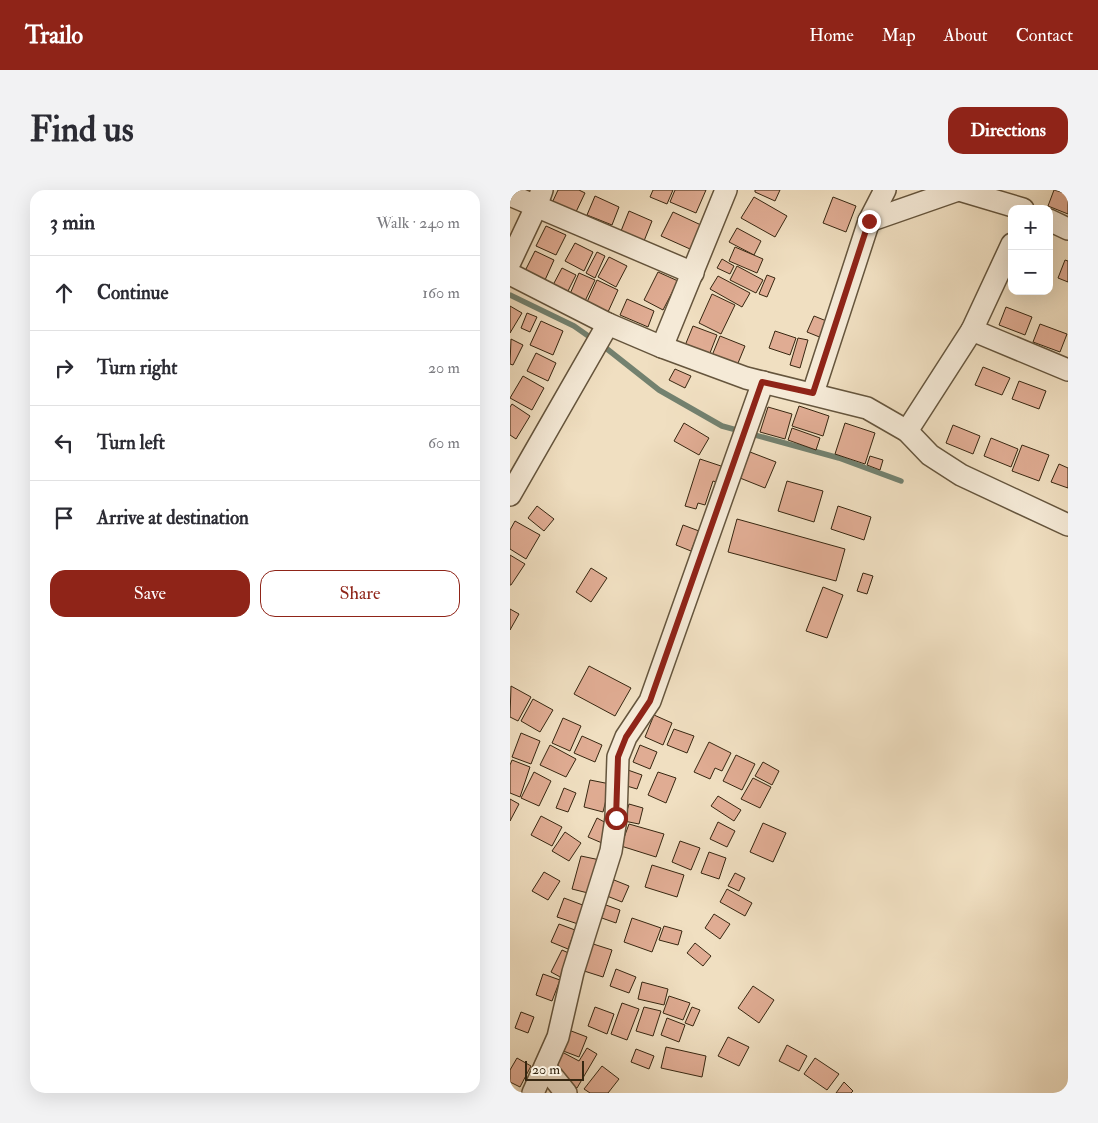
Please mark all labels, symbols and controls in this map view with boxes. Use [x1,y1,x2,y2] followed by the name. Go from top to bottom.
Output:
[25,20,83,51] text: Trailo
[809,24,854,47] text: Home
[882,24,916,47] text: Map
[944,24,988,47] text: About
[1016,24,1073,47] text: Contact
[948,107,1068,154] button: Directions
[30,108,134,152] text: Find us
[1008,205,1053,295] map controls
[1008,205,1053,250] button: +
[50,209,95,236] text: 3 min
[858,210,881,233] route end
[376,213,460,233] text: Walk · 240 m
[1008,250,1053,295] button: −
[50,279,78,307] icon: ahead
[97,281,168,305] text: Continue
[422,283,460,303] text: 160 m
[50,354,78,382] icon: right
[97,356,177,380] text: Turn right
[428,358,460,378] text: 20 m
[50,429,78,457] icon: left
[97,431,165,455] text: Turn left
[428,433,460,453] text: 60 m
[50,504,78,532] icon: arrive
[97,506,249,530] text: Arrive at destination
[50,570,250,617] button: Save
[260,570,460,617] button: Share
[605,807,628,830] route start
[525,1058,584,1081] scale bar
[532,1061,560,1078] text: 20 m

